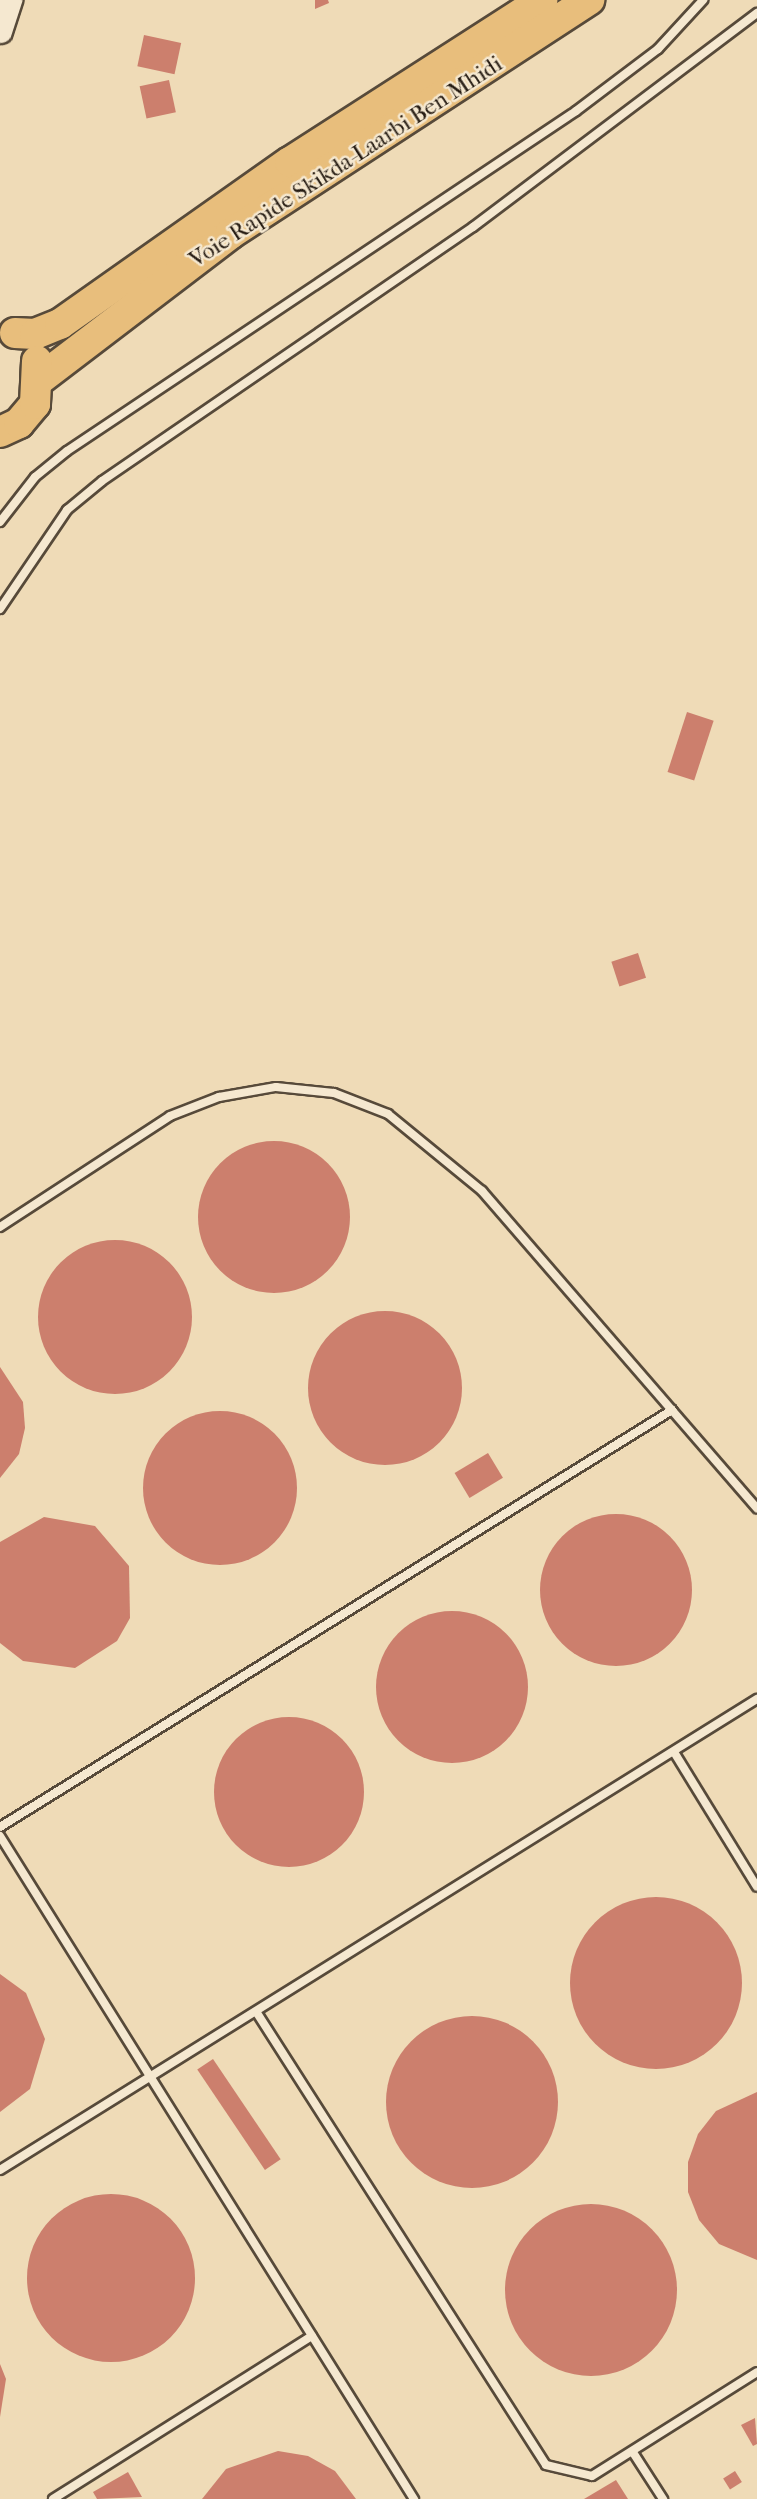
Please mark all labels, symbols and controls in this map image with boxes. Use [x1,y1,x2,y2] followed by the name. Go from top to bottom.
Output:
[184,50,508,274] street label: Voie Rapide Skikda-Laarbi Ben Mhidi

